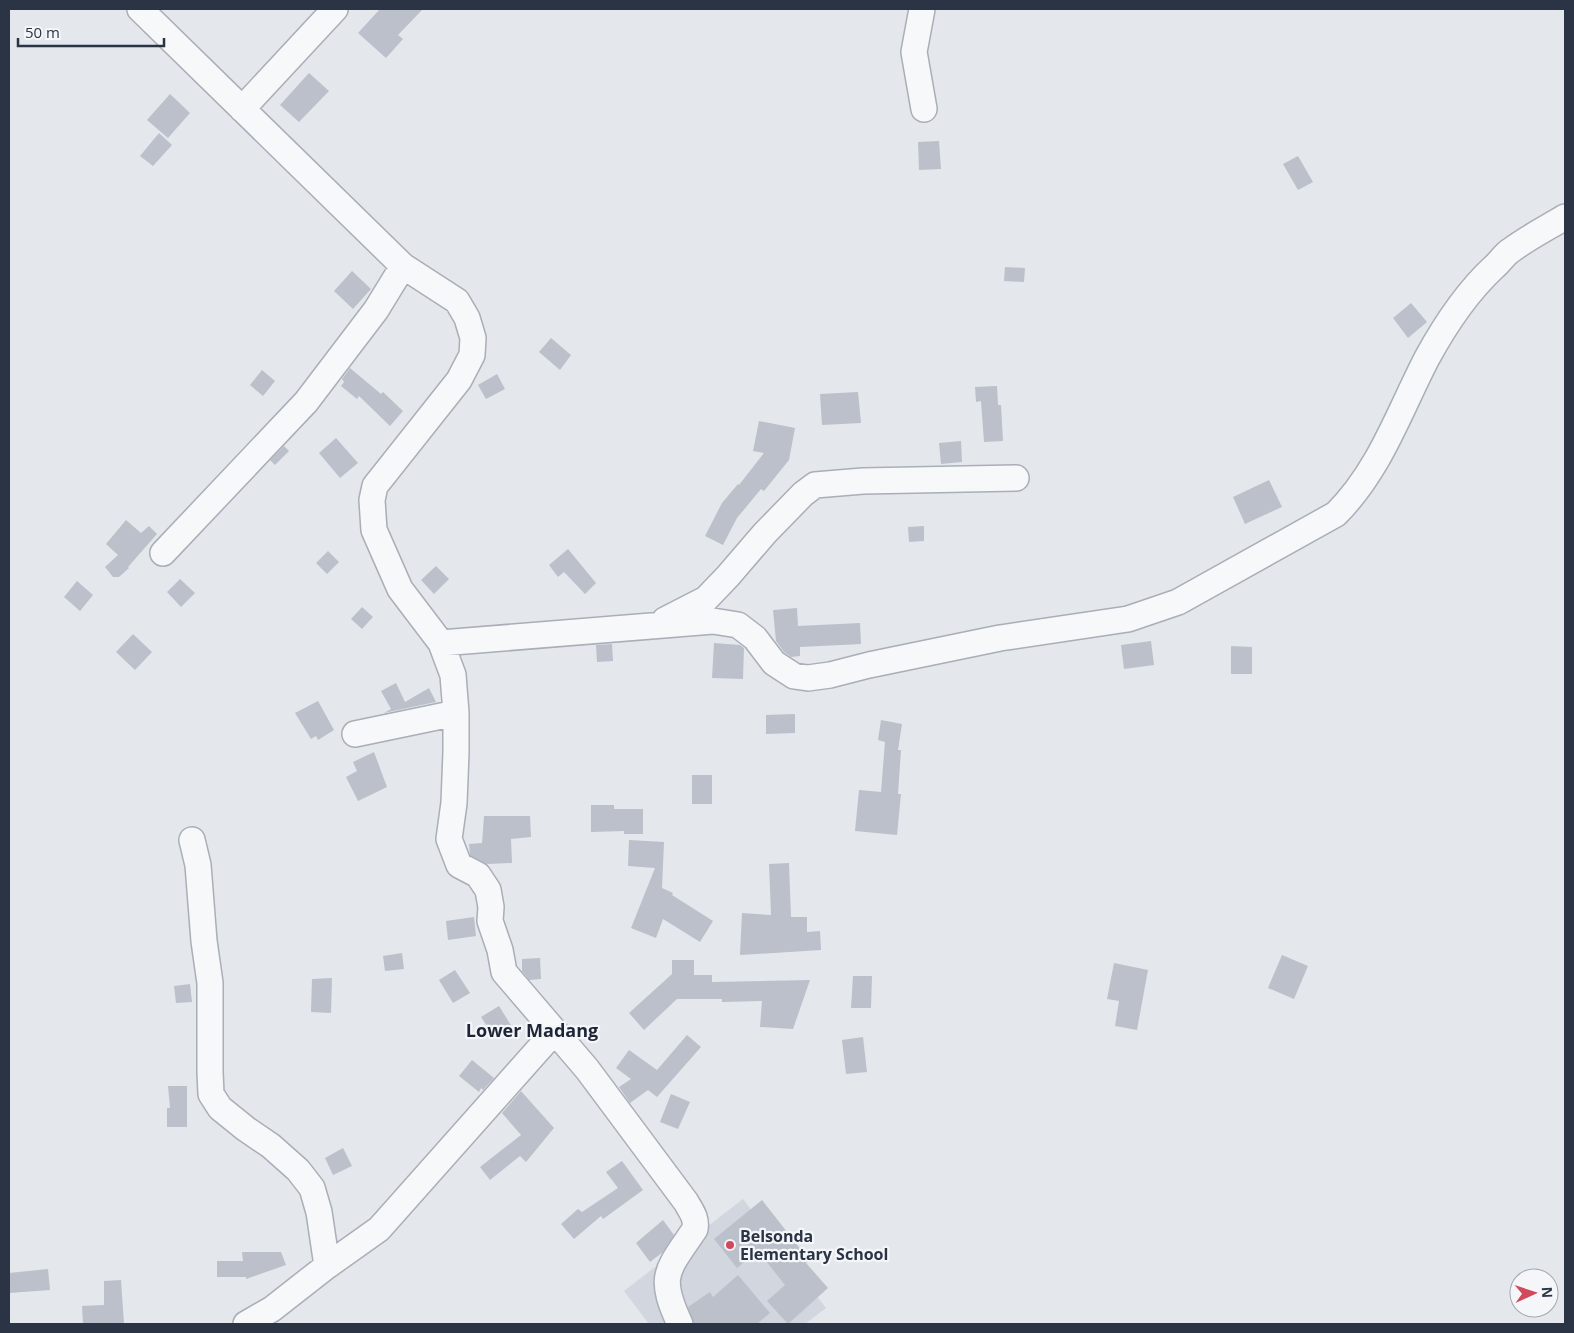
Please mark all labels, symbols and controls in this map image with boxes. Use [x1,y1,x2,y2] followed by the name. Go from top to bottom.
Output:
[18,15,164,47] scale bar
[25,22,60,42] text: 50 m
[466,1018,598,1042] district label: Lower Madang
[740,1225,888,1265] place label: Belsonda Elementary School
[724,1239,736,1251] marker: Belsonda Elementary School
[1509,1268,1559,1318] north arrow
[1538,1286,1557,1298] text: N

